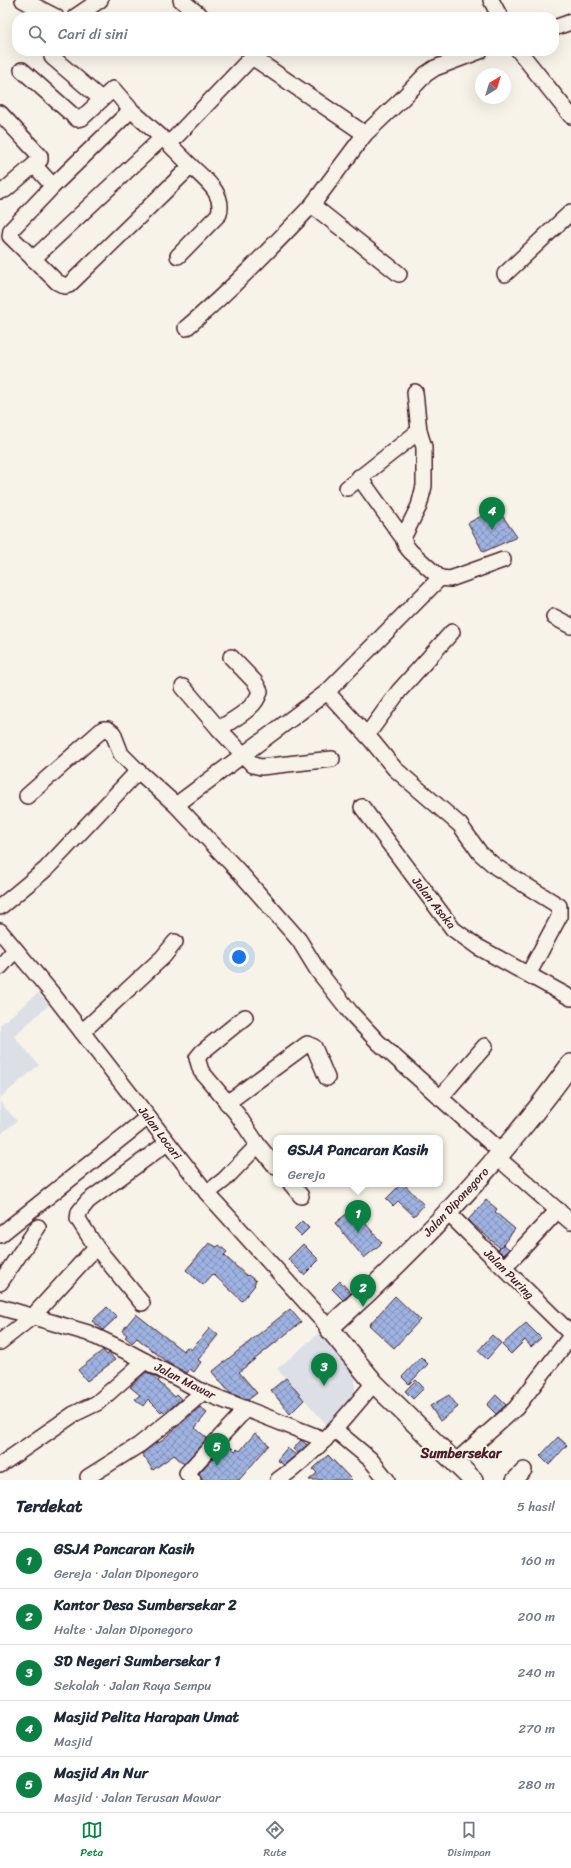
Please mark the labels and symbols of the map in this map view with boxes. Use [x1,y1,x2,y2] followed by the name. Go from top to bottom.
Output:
[475,68,511,104] north arrow
[479,497,505,530] pin: 4
[406,871,462,934] street label: Jalan Asoka
[229,947,249,967] your location
[132,1101,188,1165] street label: Jalan Locari
[417,1162,494,1243] street label: Jalan Diponegoro
[345,1200,371,1233] pin: 1
[478,1243,540,1305] street label: Jalan Puring
[350,1274,376,1307] pin: 2
[311,1353,337,1386] pin: 3
[150,1356,220,1406] street label: Jalan Mawar
[204,1433,230,1466] pin: 5
[420,1441,503,1466] district label: Sumbersekar

